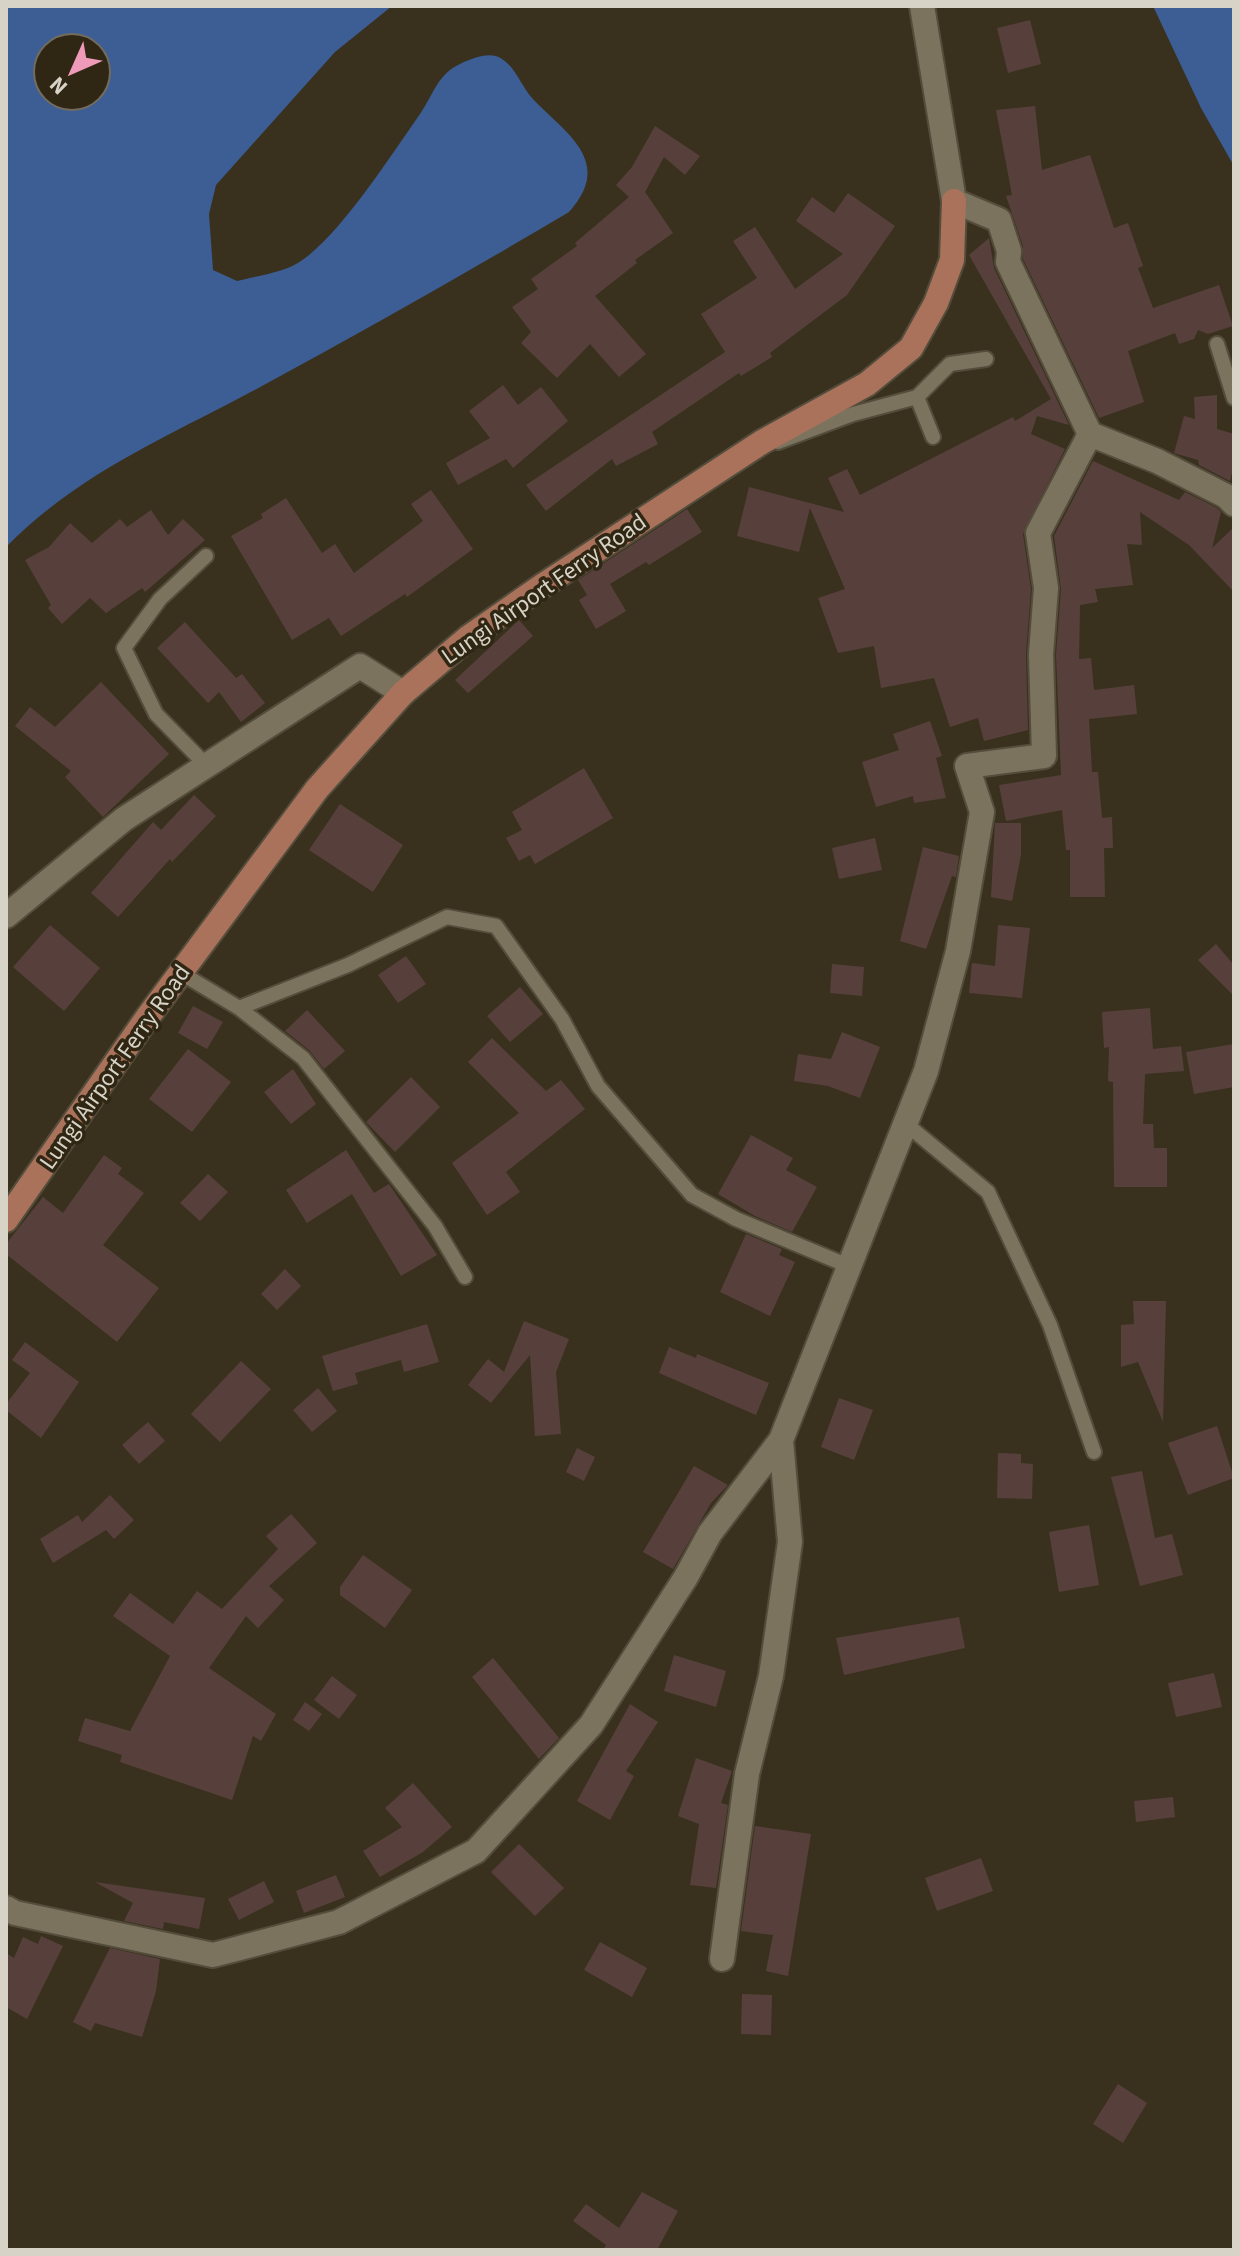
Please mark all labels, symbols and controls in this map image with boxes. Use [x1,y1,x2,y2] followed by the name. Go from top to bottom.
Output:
[32,32,112,112] north arrow
[42,69,75,102] text: N
[434,505,654,673] street label: Lungi Airport Ferry Road
[31,957,199,1177] street label: Lungi Airport Ferry Road

